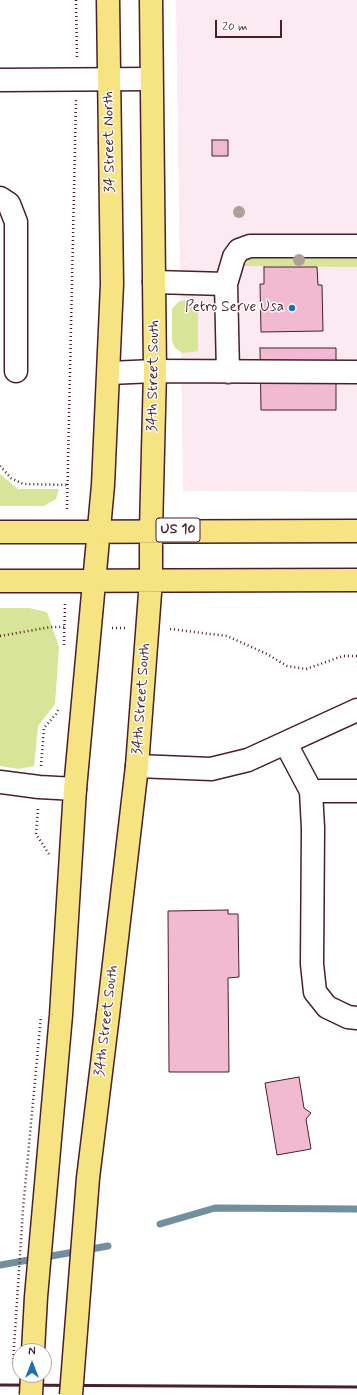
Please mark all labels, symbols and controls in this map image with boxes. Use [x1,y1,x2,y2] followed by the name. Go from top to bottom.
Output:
[217,12,284,38] scale bar
[222,19,248,35] text: 20 m
[100,91,120,193] street label: 34 Street North
[185,299,284,317] place label: Petro Serve Usa
[287,303,297,313] marker: Petro Serve Usa
[144,320,164,432] street label: 34th Street South
[156,518,200,542] road number: US 10
[129,642,155,756] street label: 34th Street South
[91,964,123,1078] street label: 34th Street South
[12,1343,52,1383] north arrow
[28,1345,36,1359] text: N

